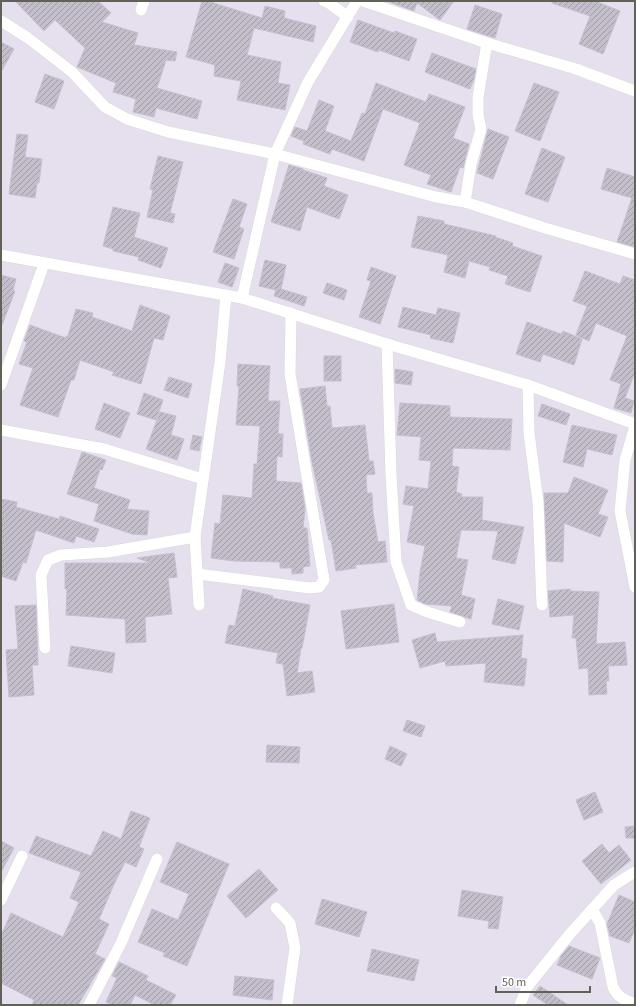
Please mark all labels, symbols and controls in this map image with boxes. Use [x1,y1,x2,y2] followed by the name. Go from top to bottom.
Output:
[496,968,590,994] scale bar
[502,974,526,991] text: 50 m

